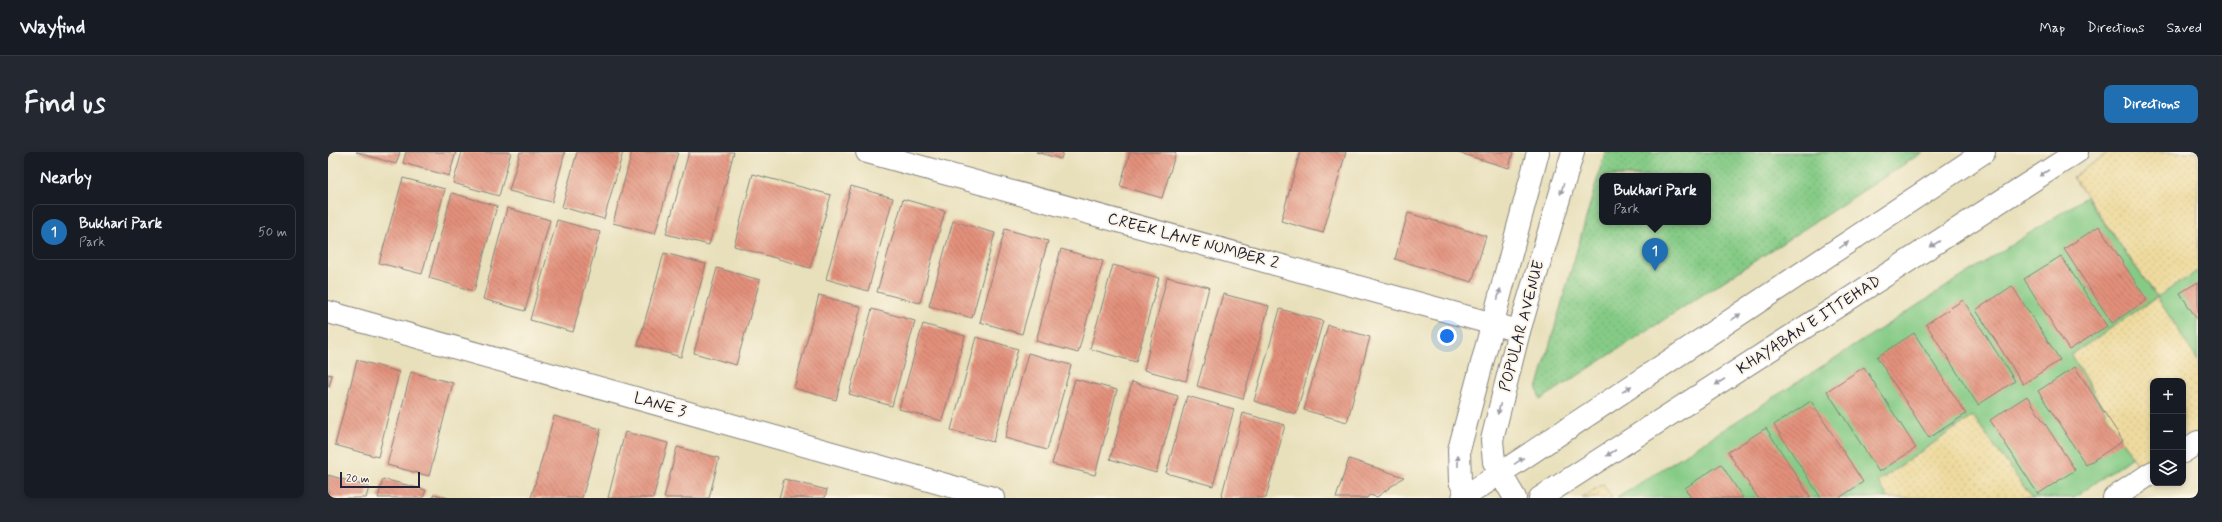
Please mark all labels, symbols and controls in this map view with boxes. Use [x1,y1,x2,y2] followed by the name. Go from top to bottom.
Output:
[20,15,85,40] text: Wayfind
[2039,19,2065,37] text: Map
[2087,19,2145,37] text: Directions
[2167,19,2202,37] text: Saved
[2104,85,2198,123] button: Directions
[24,86,105,123] text: Find us
[40,167,92,189] text: Nearby
[2039,169,2049,177] one-way arrow
[1599,173,1711,225] popup
[1613,181,1697,201] text: Bukhari Park
[1559,184,1565,196] one-way arrow
[1613,201,1639,218] text: Park
[1105,208,1281,274] street label: CREEK LANE NUMBER 2
[79,214,162,234] text: Bukhari Park
[51,224,57,241] text: 1
[258,224,287,241] text: 50 m
[79,234,105,251] text: Park
[1642,238,1668,271] pin: 1
[1929,240,1941,247] one-way arrow
[1839,241,1849,249] one-way arrow
[1494,258,1550,394] street label: POPULAR AVENUE
[1733,270,1885,380] street label: KHAYABAN E ITTEHAD
[1496,288,1502,300] one-way arrow
[1730,313,1741,321] one-way arrow
[1437,326,1457,346] your location
[1715,378,1725,386] one-way arrow
[2150,378,2186,486] map controls
[2150,378,2186,414] button: +
[1622,385,1633,393] one-way arrow
[631,388,689,422] street label: LANE 3
[1496,402,1502,415] one-way arrow
[2150,414,2186,450] button: −
[1605,449,1616,456] one-way arrow
[2150,450,2186,486] button: layers
[1455,454,1461,467] one-way arrow
[1514,457,1524,465] one-way arrow
[340,470,420,489] scale bar
[346,472,369,486] text: 20 m

